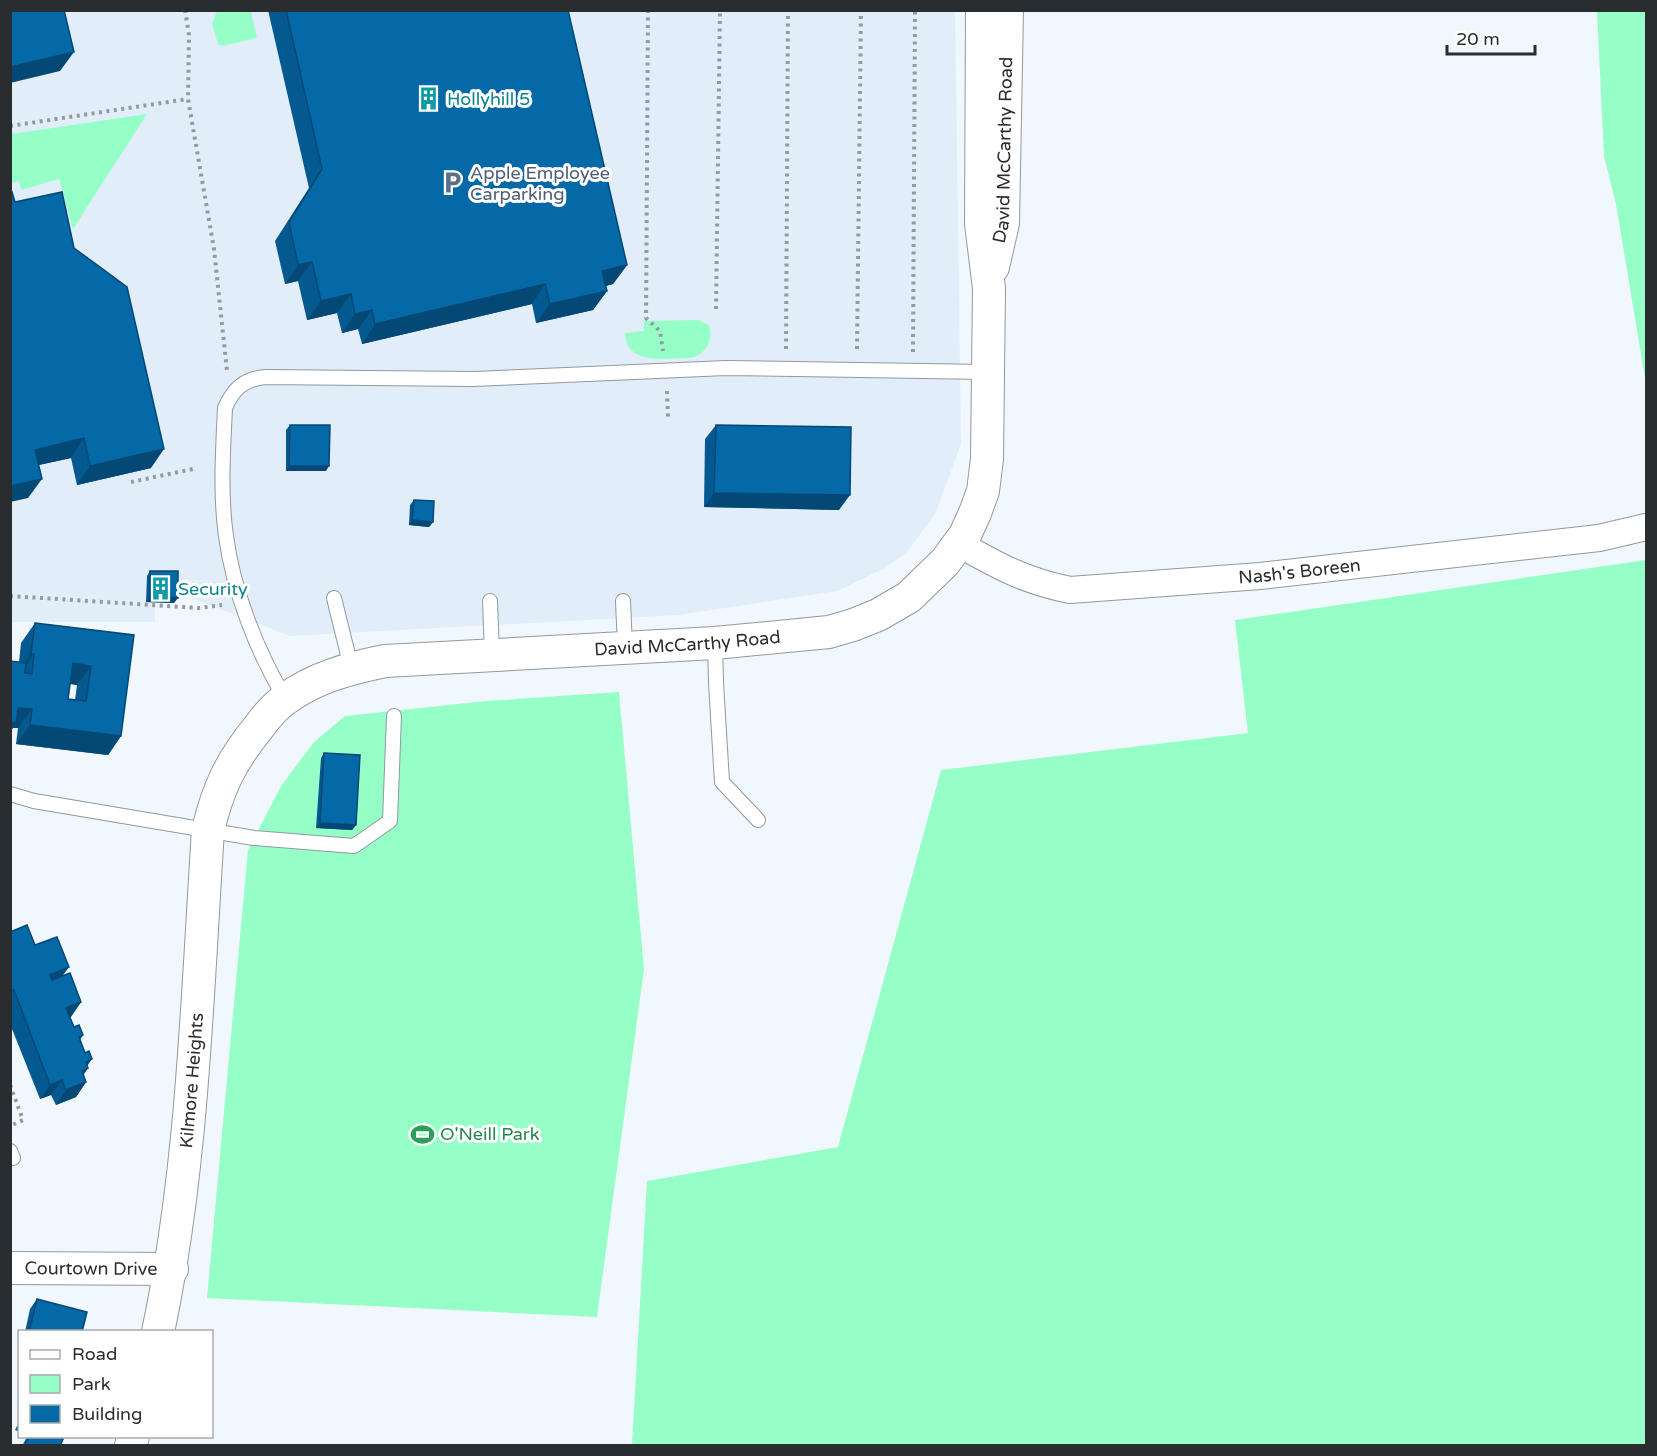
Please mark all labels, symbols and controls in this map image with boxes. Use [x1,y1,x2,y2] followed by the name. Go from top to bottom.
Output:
[1447,18,1536,56] scale bar
[1456,28,1500,50] text: 20 m
[988,57,1017,245] street label: David McCarthy Road
[416,86,442,112] building icon: Hollyhill 5
[447,88,530,110] place label: Hollyhill 5
[470,162,610,205] place label: Apple Employee Carparking
[439,170,465,196] parking icon: Apple Employee Carparking
[1238,554,1362,589] street label: Nash's Boreen
[147,576,173,602] building icon: Security
[178,578,248,600] place label: Security
[593,626,781,661] street label: David McCarthy Road
[175,1012,208,1149] street label: Kilmore Heights
[409,1121,435,1147] sports icon: O'Neill Park
[440,1123,540,1145] place label: O'Neill Park
[24,1257,158,1280] street label: Courtown Drive
[18,1330,213,1438] legend
[72,1343,117,1365] text: Road
[72,1373,111,1395] text: Park
[72,1403,142,1425] text: Building

